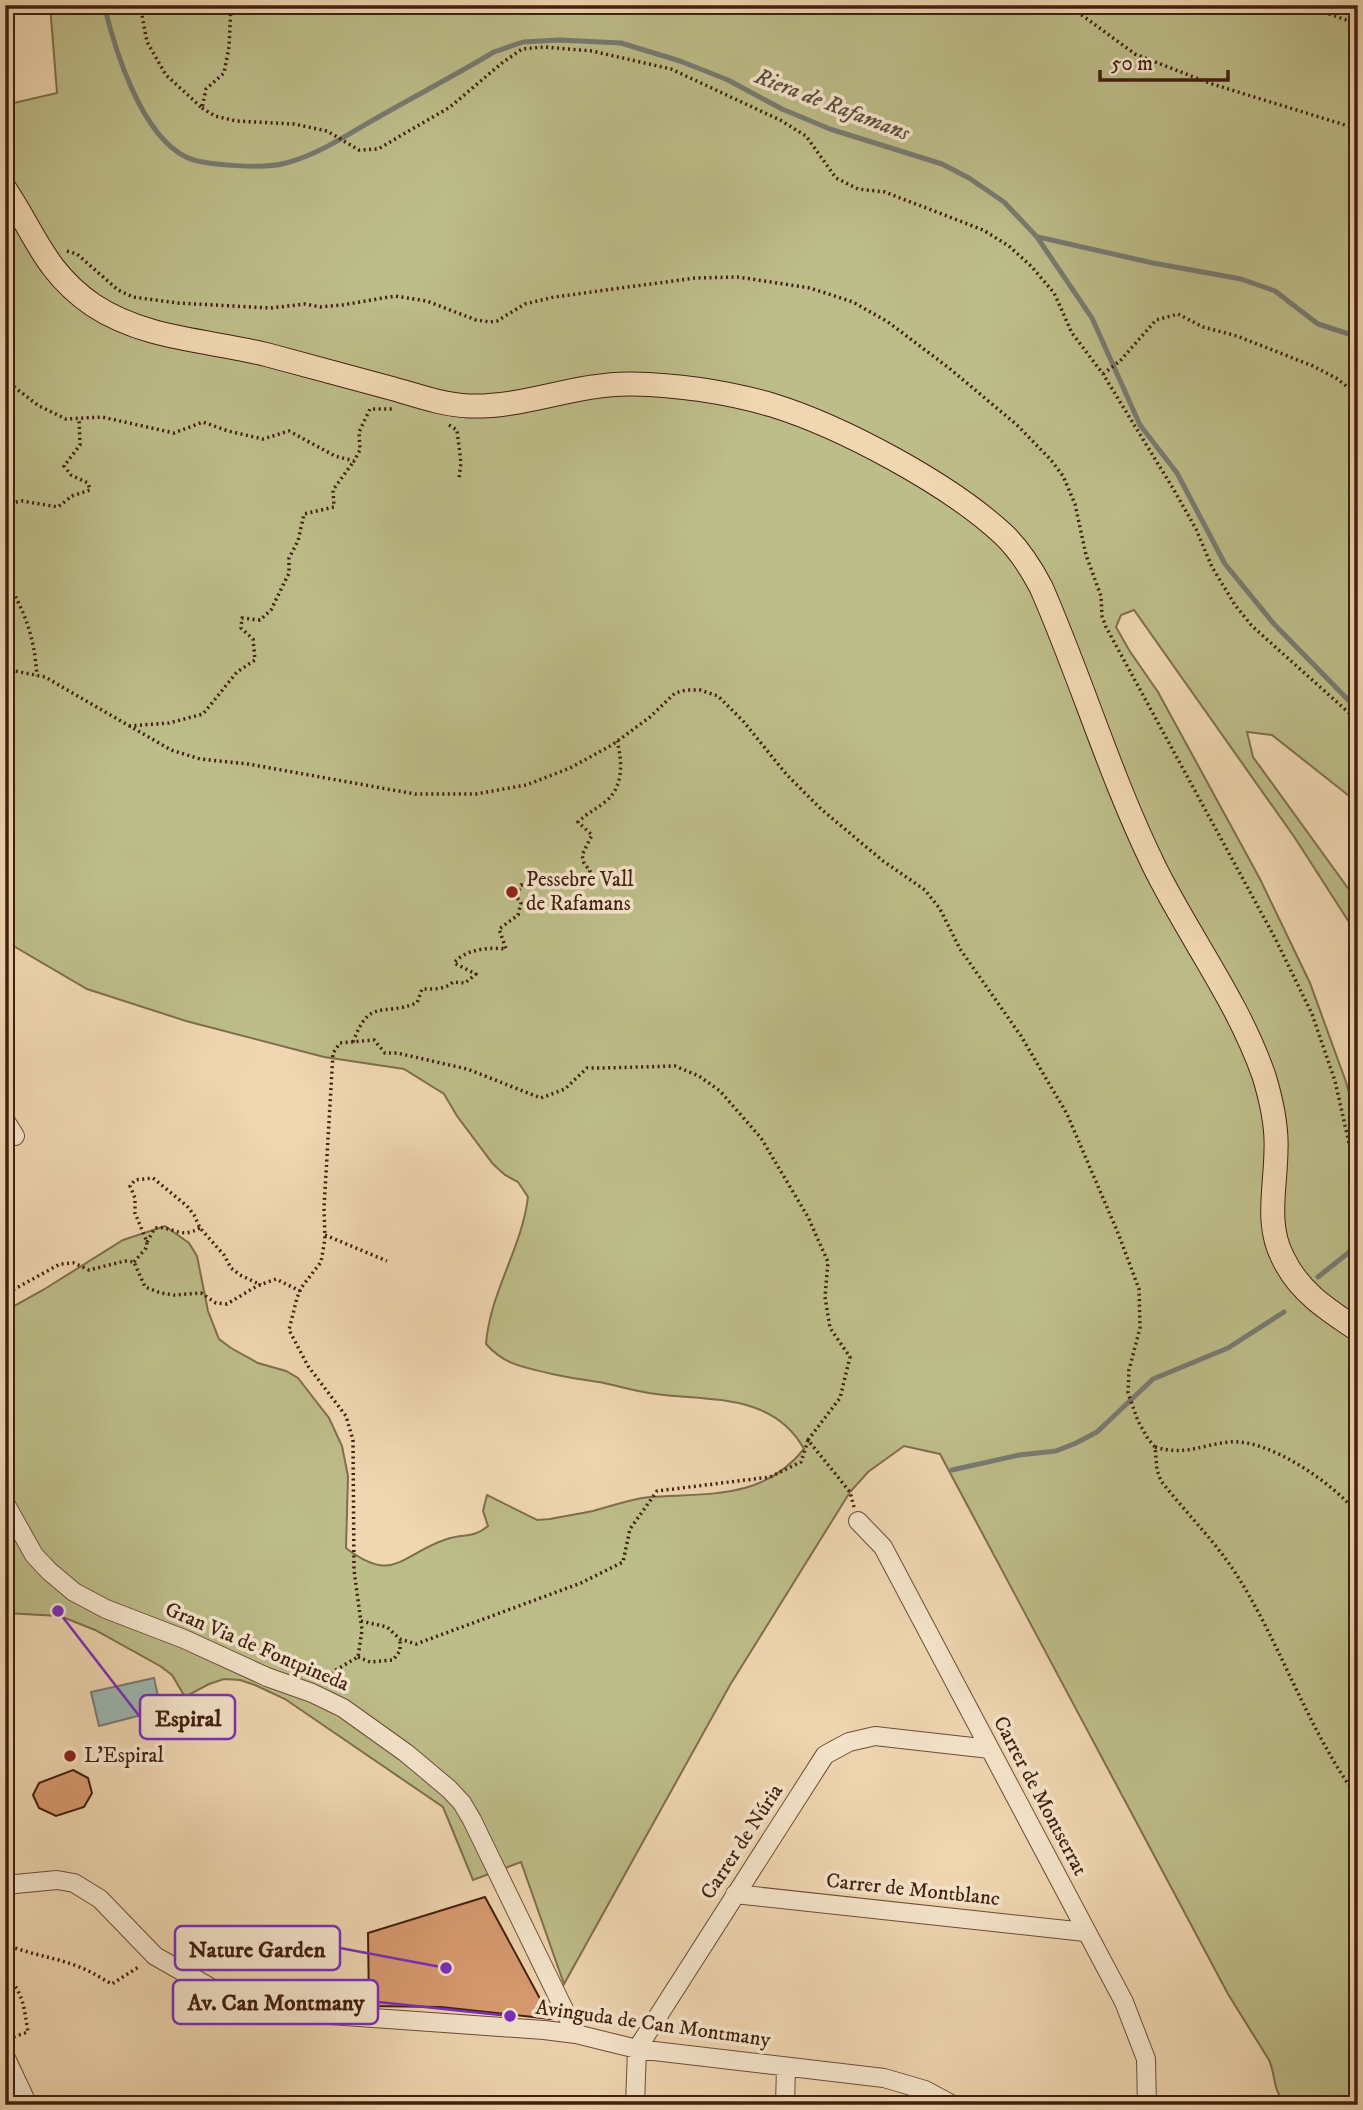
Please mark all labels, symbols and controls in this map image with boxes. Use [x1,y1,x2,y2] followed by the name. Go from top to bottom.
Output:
[1100,38,1228,82] scale bar
[1111,51,1153,77] text: 50 m
[749,62,915,148] water label: Riera de Rafamans
[526,867,634,917] place label: Pessebre Vall de Rafamans
[504,884,520,900] marker: Pessebre Vall de Rafamans
[161,1596,353,1698] street label: Gran Via de Fontpineda
[140,1695,235,1739] callout: Espiral
[155,1705,222,1734] text: Espiral
[987,1712,1093,1880] street label: Carrer de Montserrat
[84,1743,164,1769] place label: L'Espiral
[62,1748,78,1764] marker: L'Espiral
[695,1779,789,1905] street label: Carrer de Núria
[825,1868,1001,1912] street label: Carrer de Montblanc
[175,1926,340,1970] callout: Nature Garden
[189,1936,326,1965] text: Nature Garden
[173,1980,378,2024] callout: Av. Can Montmany
[186,1989,366,2018] text: Av. Can Montmany
[534,1995,773,2054] street label: Avinguda de Can Montmany

